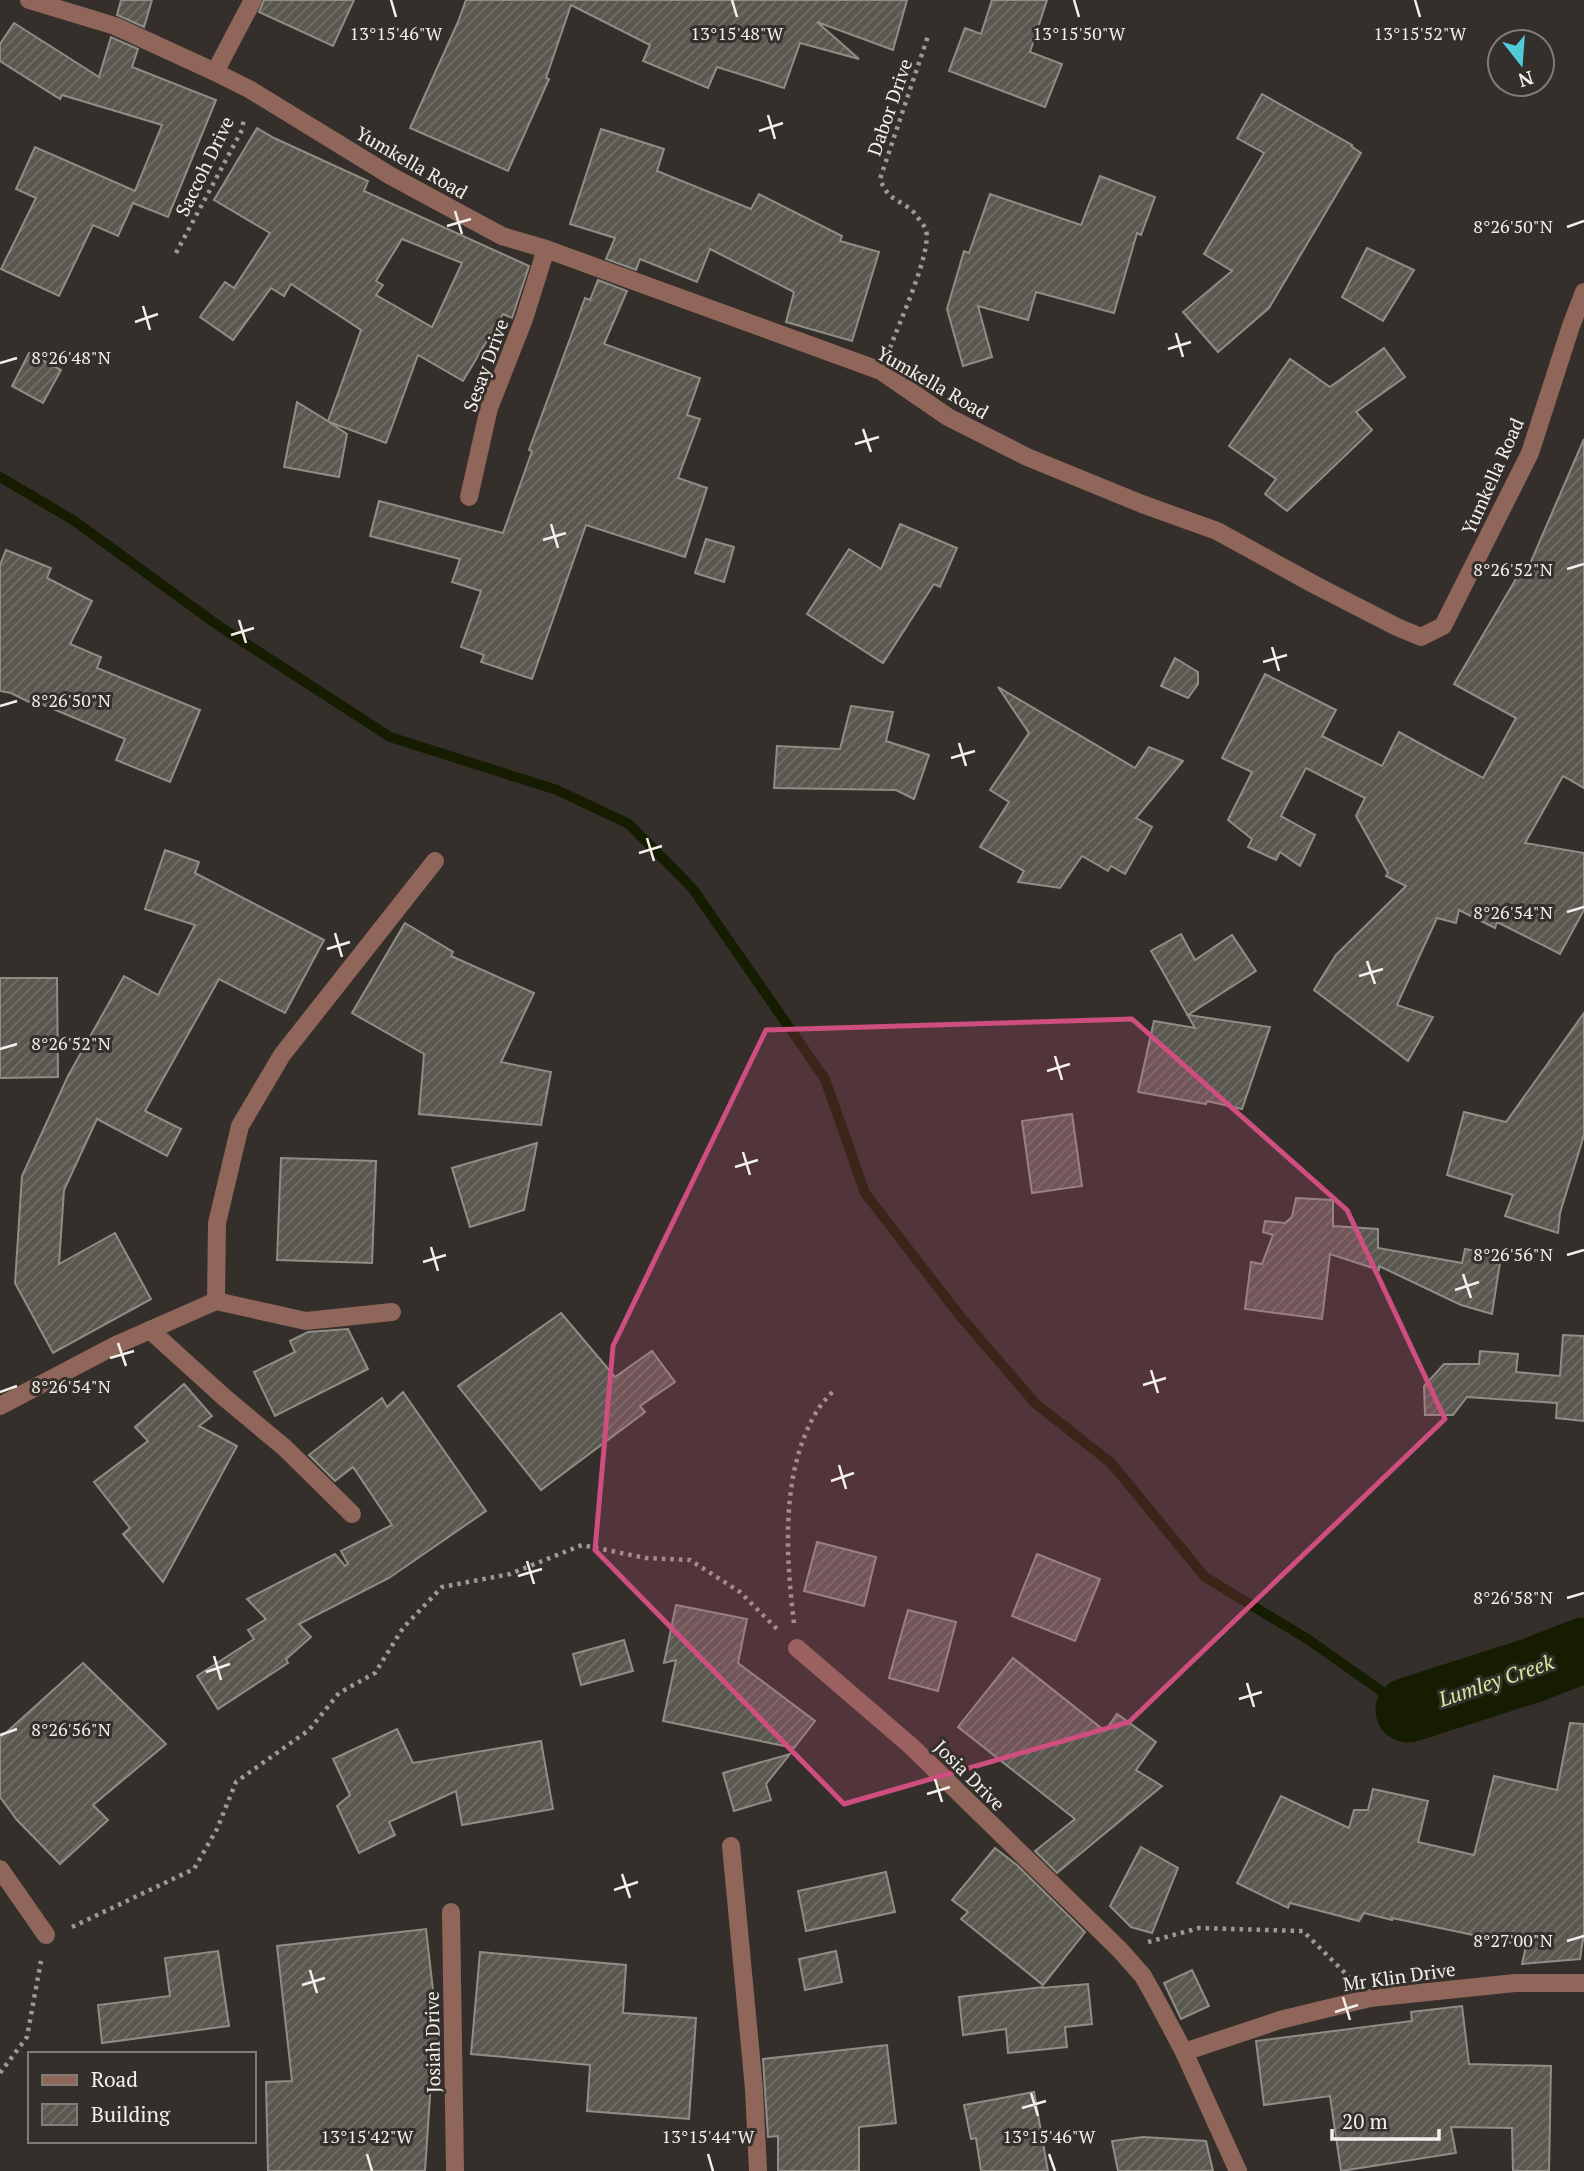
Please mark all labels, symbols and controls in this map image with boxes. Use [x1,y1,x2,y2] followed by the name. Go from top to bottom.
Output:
[350,21,443,45] text: 13°15'46"W
[691,21,784,45] text: 13°15'48"W
[1033,21,1126,45] text: 13°15'50"W
[1374,21,1467,45] text: 13°15'52"W
[1486,28,1556,98] north arrow
[861,55,917,159] street label: Dabor Drive
[1515,66,1537,94] text: N
[169,112,239,220] street label: Saccoh Drive
[352,120,473,204] street label: Yumkella Road
[1473,214,1553,238] text: 8°26'50"N
[457,315,513,415] street label: Sesay Drive
[873,340,994,424] street label: Yumkella Road
[31,345,111,369] text: 8°26'48"N
[1455,413,1529,538] street label: Yumkella Road
[1473,557,1553,581] text: 8°26'52"N
[31,688,111,712] text: 8°26'50"N
[1473,900,1553,924] text: 8°26'54"N
[31,1031,111,1055] text: 8°26'52"N
[1473,1242,1553,1266] text: 8°26'56"N
[31,1374,111,1398] text: 8°26'54"N
[1473,1585,1553,1609] text: 8°26'58"N
[1434,1647,1558,1713] water label: Lumley Creek
[31,1717,111,1741] text: 8°26'56"N
[929,1734,1011,1816] street label: Josia Drive
[1473,1928,1553,1952] text: 8°27'00"N
[1341,1956,1457,1996] street label: Mr Klin Drive
[419,1991,445,2093] street label: Josiah Drive
[28,2052,256,2143] legend
[91,2065,138,2093] text: Road
[1332,2098,1439,2142] scale bar
[91,2100,171,2128] text: Building
[1342,2107,1388,2135] text: 20 m
[321,2124,414,2148] text: 13°15'42"W
[662,2124,755,2148] text: 13°15'44"W
[1003,2124,1096,2148] text: 13°15'46"W

